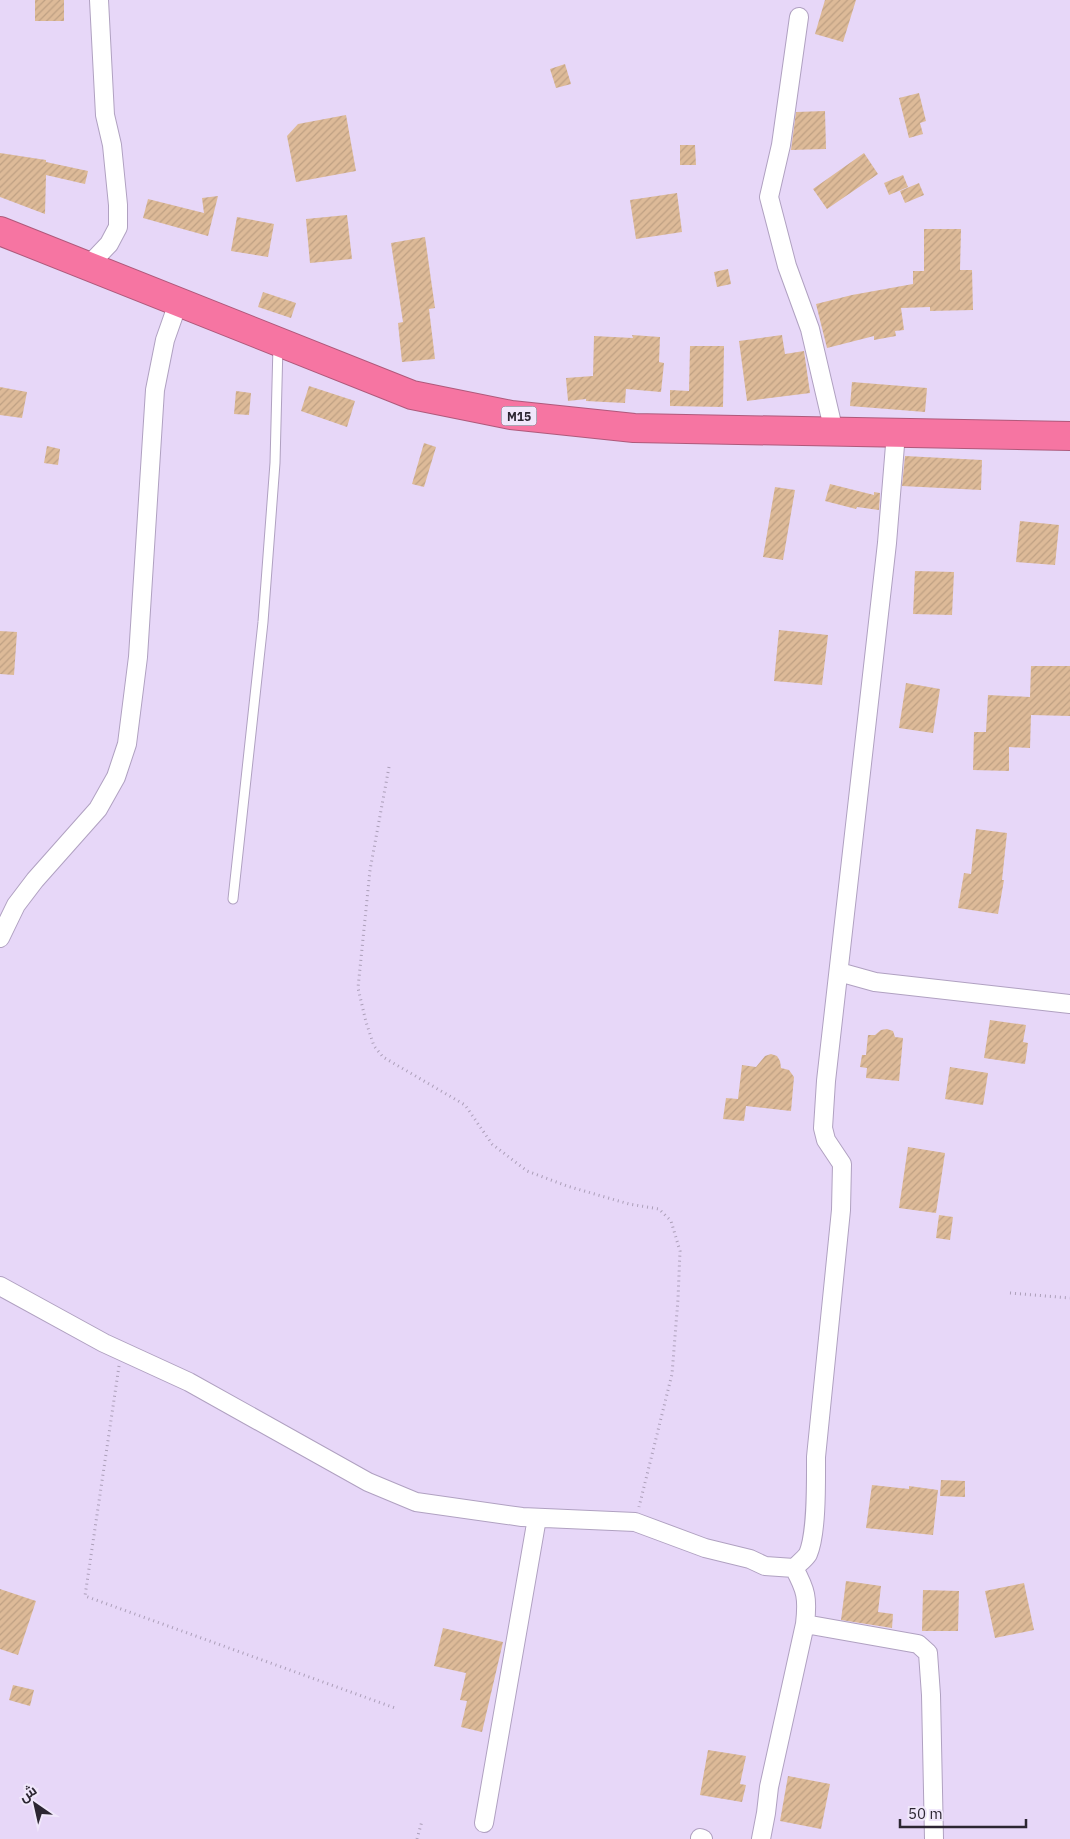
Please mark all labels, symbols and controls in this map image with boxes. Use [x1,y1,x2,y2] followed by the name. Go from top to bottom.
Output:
[502,406,536,426] road number: M15
[10,1779,60,1829] north arrow
[15,1781,40,1806] text: ش
[900,1796,1026,1828] scale bar
[908,1804,943,1823] text: 50 m

